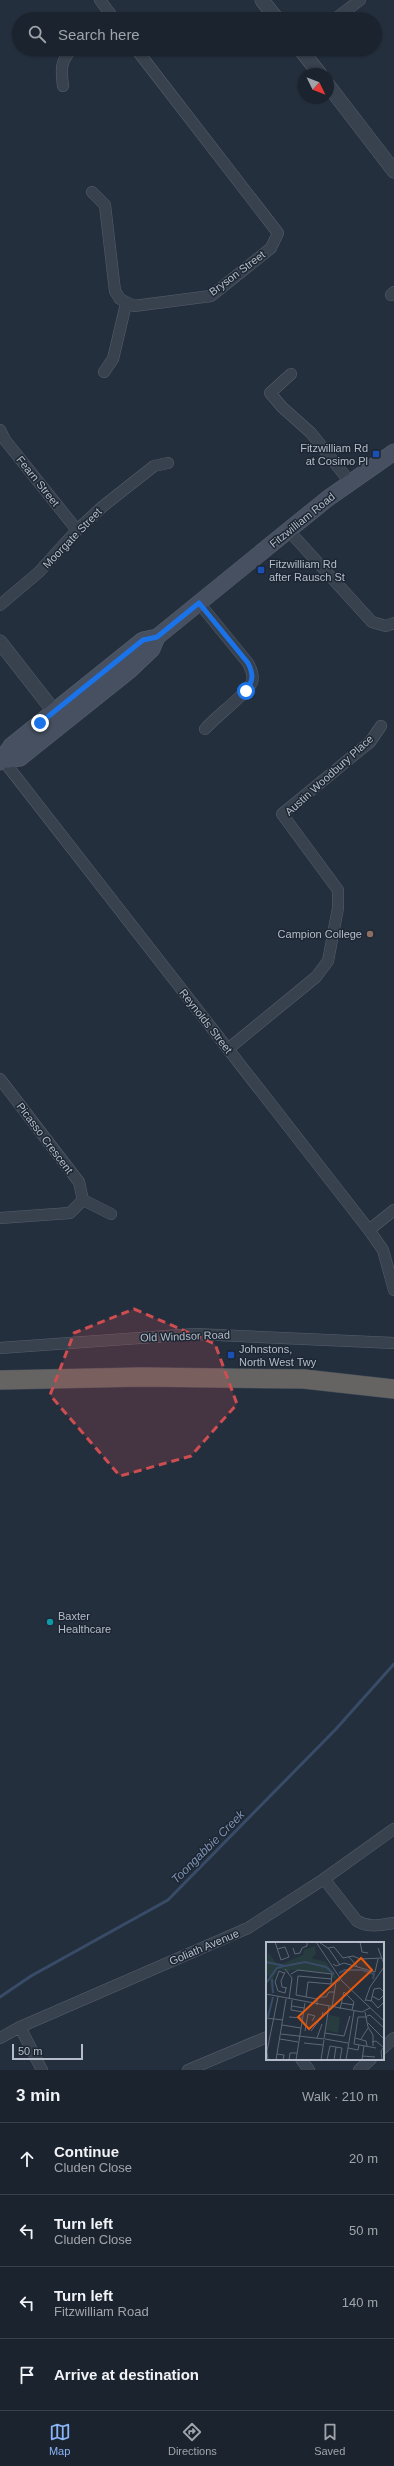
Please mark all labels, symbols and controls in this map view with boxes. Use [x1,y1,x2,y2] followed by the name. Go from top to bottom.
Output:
[12,12,382,56] search box
[26,23,48,45] icon: search
[58,26,140,43] text: Search here
[298,68,334,104] north arrow
[207,248,267,298] street label: Bryson Street
[300,442,368,467] place label: Fitzwilliam Rd at Cosimo Pl
[371,449,381,459] marker: Fitzwilliam Rd at Cosimo Pl
[14,453,62,509] street label: Fearn Street
[267,490,337,550] street label: Fitzwilliam Road
[40,505,104,571] street label: Moorgate Street
[269,558,345,583] place label: Fitzwilliam Rd after Rausch St
[256,565,266,575] marker: Fitzwilliam Rd after Rausch St
[237,682,255,700] route start
[31,714,49,732] route end
[283,732,375,818] street label: Austin Woodbury Place
[278,928,362,940] place label: Campion College
[365,929,375,939] marker: Campion College
[177,986,235,1056] street label: Reynolds Street
[14,1100,76,1176] street label: Picasso Crescent
[140,1328,230,1344] street label: Old Windsor Road
[239,1343,317,1368] place label: Johnstons, North West Twy
[226,1350,236,1360] marker: Johnstons, North West Twy
[58,1610,111,1635] place label: Baxter Healthcare
[45,1617,55,1627] marker: Baxter Healthcare
[169,1807,248,1886] water label: Toongabbie Creek
[167,1927,241,1967] street label: Goliath Avenue
[266,1942,384,2060] inset map
[12,2042,83,2061] scale bar
[18,2045,42,2057] text: 50 m
[16,2086,60,2105] text: 3 min
[302,2089,378,2104] text: Walk · 210 m
[54,2143,119,2160] text: Continue
[16,2148,38,2170] icon: ahead
[349,2151,378,2166] text: 20 m
[54,2160,132,2175] text: Cluden Close
[54,2215,113,2232] text: Turn left
[16,2220,38,2242] icon: left
[349,2223,378,2238] text: 50 m
[54,2232,132,2247] text: Cluden Close
[54,2287,113,2304] text: Turn left
[16,2292,38,2314] icon: left
[342,2295,378,2310] text: 140 m
[54,2304,149,2319] text: Fitzwilliam Road
[16,2364,38,2386] icon: arrive
[54,2366,199,2383] text: Arrive at destination
[49,2421,71,2457] tab: Map
[168,2421,217,2457] tab: Directions
[314,2421,345,2457] tab: Saved

